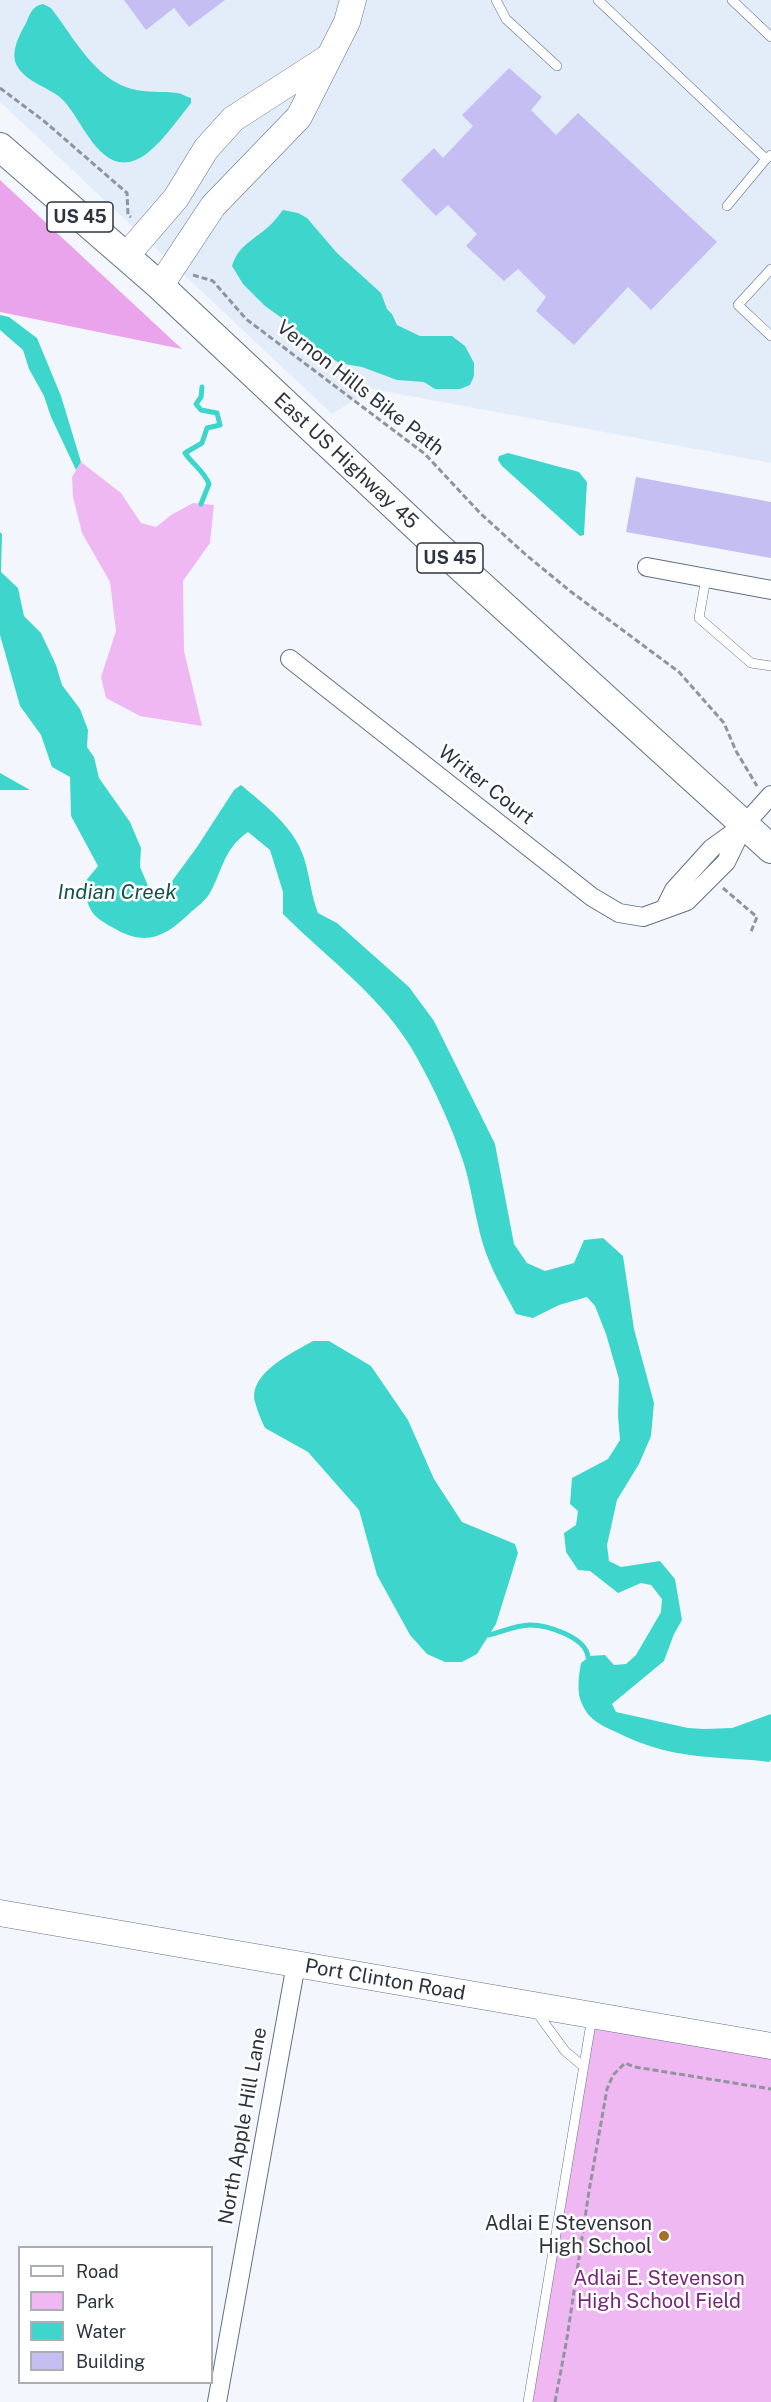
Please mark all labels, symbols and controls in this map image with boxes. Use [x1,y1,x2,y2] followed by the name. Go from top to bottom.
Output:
[47,202,113,232] road number: US 45
[272,315,448,461] street label: Vernon Hills Bike Path
[269,388,423,534] street label: East US Highway 45
[417,543,483,573] road number: US 45
[433,740,539,830] street label: Writer Court
[57,880,177,906] water label: Indian Creek
[303,1954,467,2006] street label: Port Clinton Road
[214,2025,272,2227] street label: North Apple Hill Lane
[485,2212,652,2259] place label: Adlai E Stevenson High School
[657,2229,671,2243] marker: Adlai E Stevenson High School
[18,2246,213,2384] legend
[76,2261,119,2282] text: Road
[573,2267,745,2314] park label: Adlai E. Stevenson High School Field
[76,2291,114,2312] text: Park
[76,2321,126,2342] text: Water
[76,2351,145,2372] text: Building

